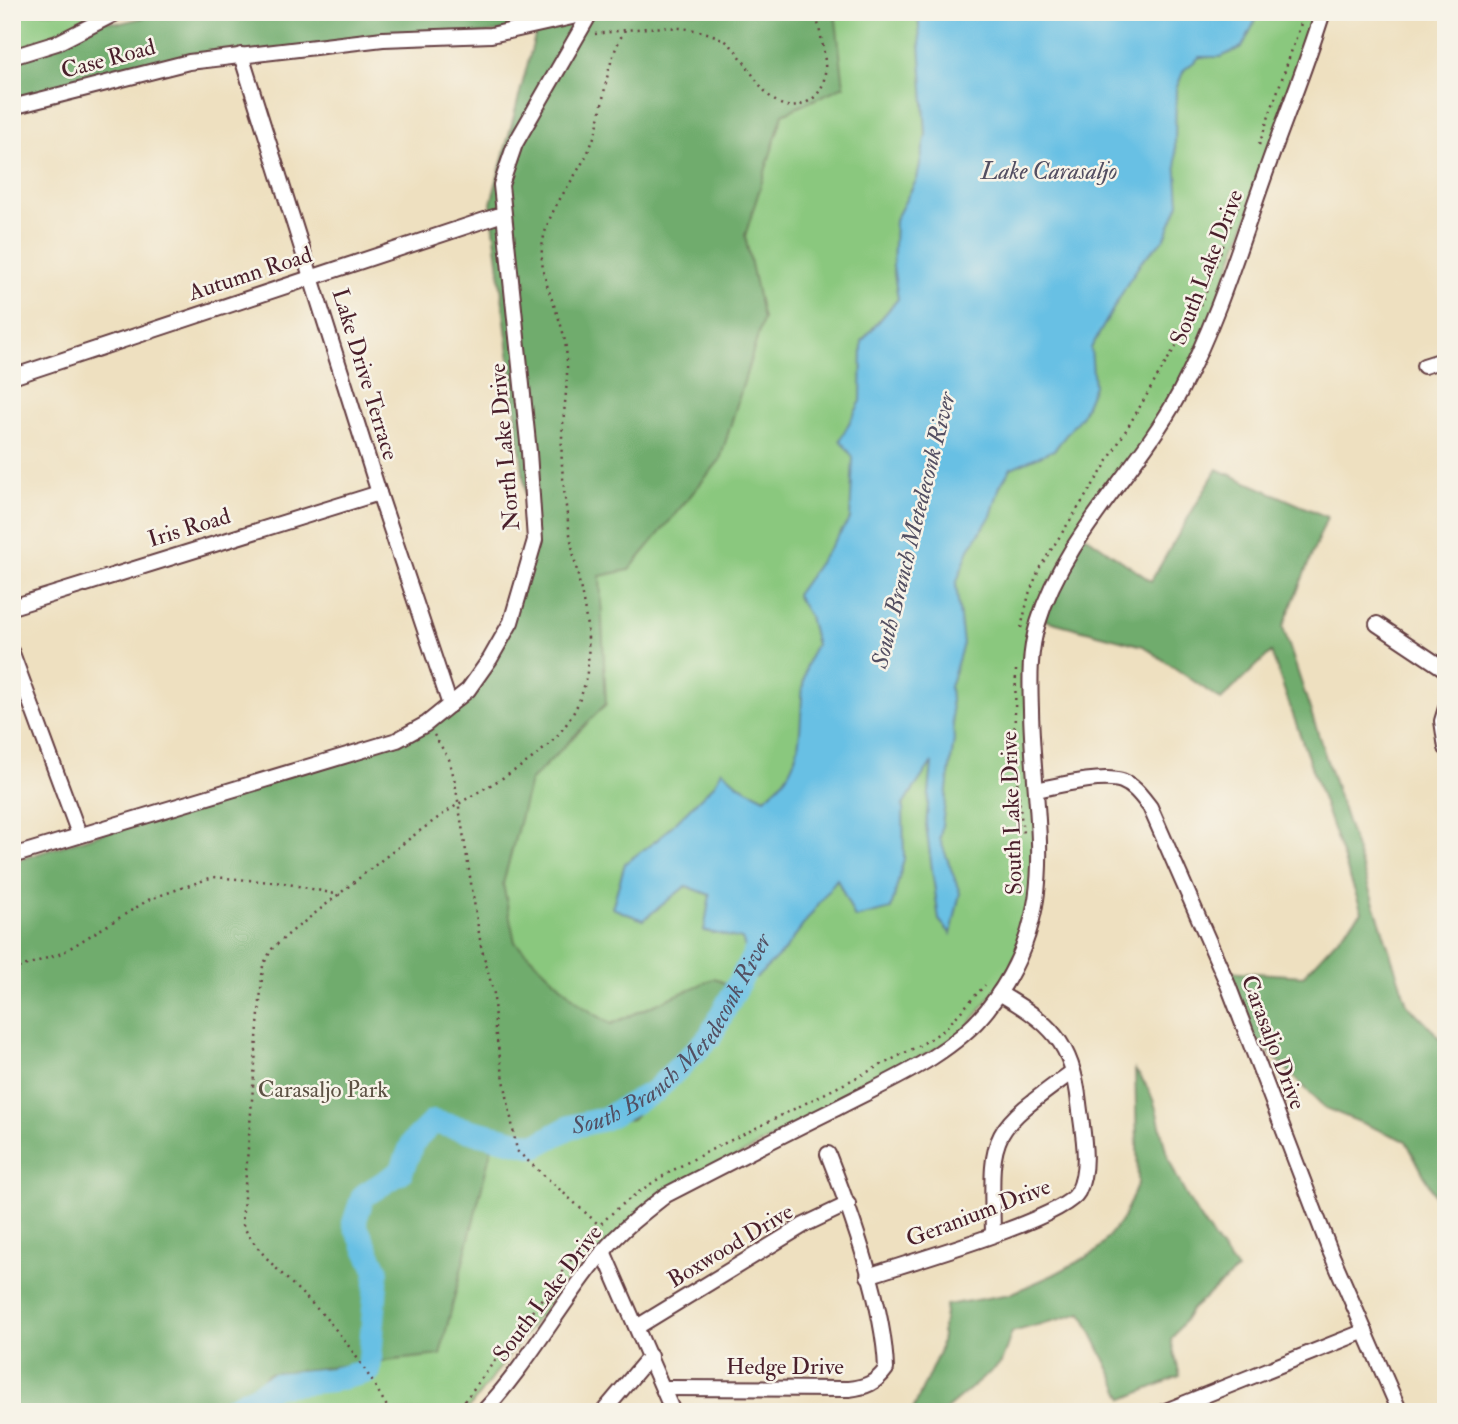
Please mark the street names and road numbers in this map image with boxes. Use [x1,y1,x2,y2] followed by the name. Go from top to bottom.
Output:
[58,32,159,85] street label: Case Road
[1164,185,1250,349] street label: South Lake Drive
[184,240,316,307] street label: Autumn Road
[326,285,406,464] street label: Lake Drive Terrace
[483,362,526,532] street label: North Lake Drive
[144,501,234,554] street label: Iris Road
[994,730,1029,895] street label: South Lake Drive
[1235,971,1313,1114] street label: Carasaljo Drive
[902,1172,1055,1253] street label: Geranium Drive
[662,1196,799,1294] street label: Boxwood Drive
[486,1219,609,1367] street label: South Lake Drive
[726,1352,844,1381] street label: Hedge Drive

